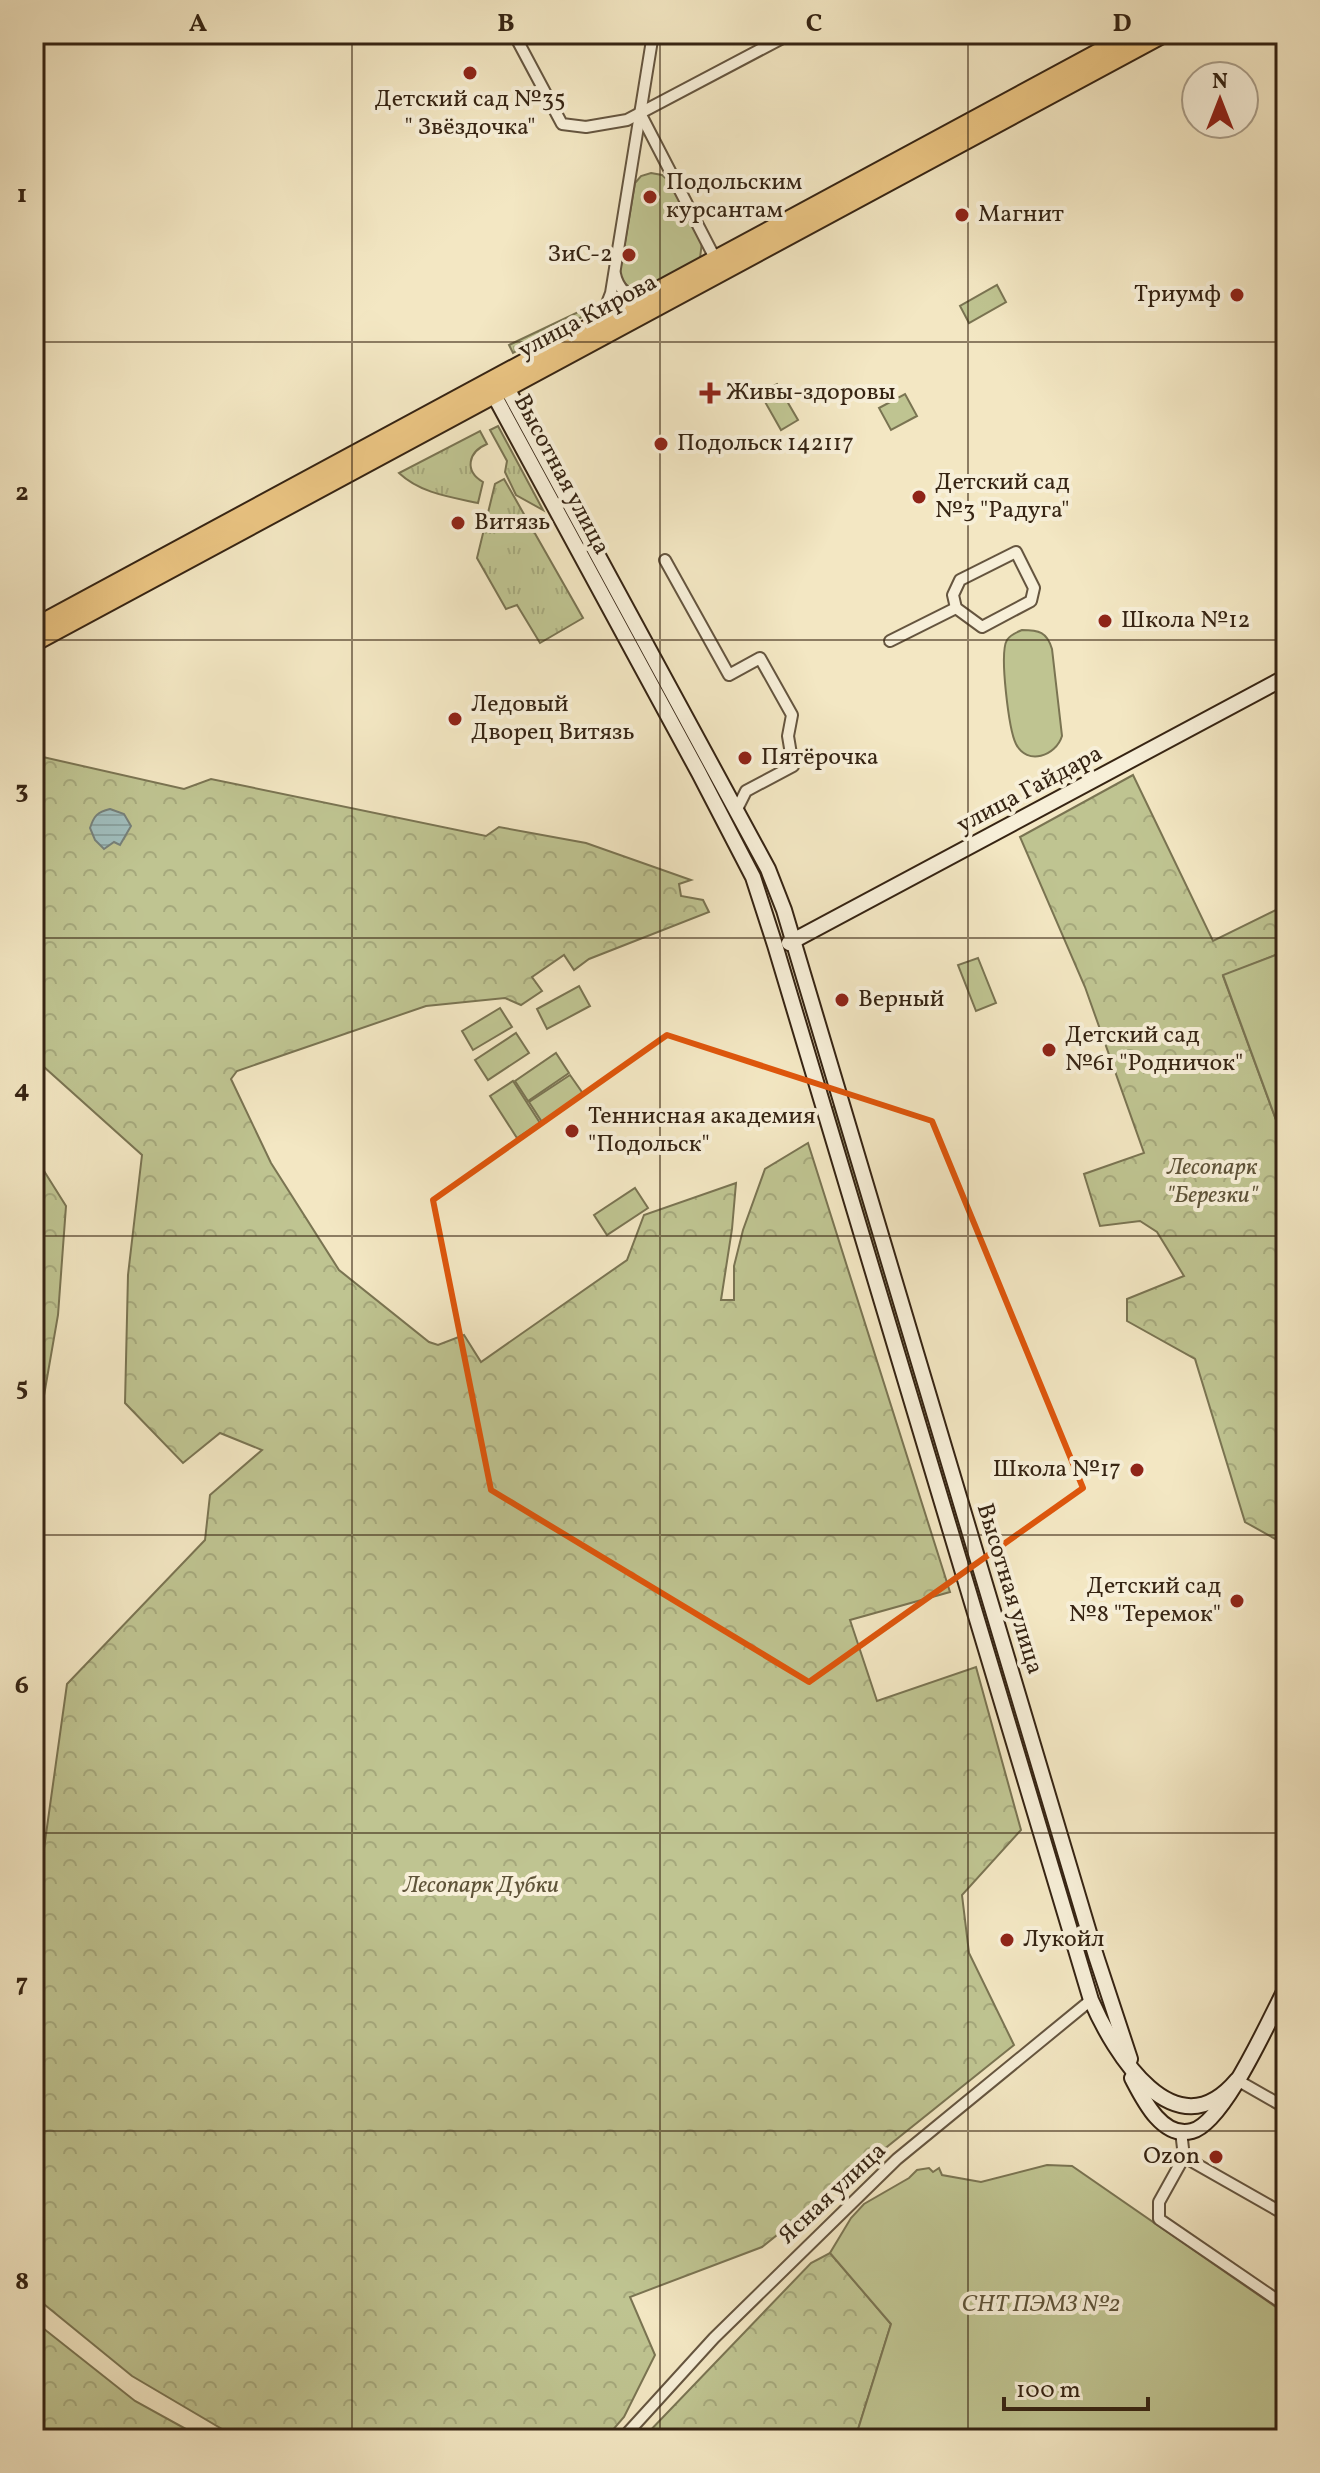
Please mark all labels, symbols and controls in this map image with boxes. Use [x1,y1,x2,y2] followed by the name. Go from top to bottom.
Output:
[189,6,208,42] text: A
[497,6,515,42] text: B
[806,6,822,42] text: C
[1112,6,1132,42] text: D
[1180,60,1260,140] north arrow
[461,64,479,82] marker: Детский сад №35 " Звёздочка"
[1212,67,1228,98] text: N
[374,83,566,145] place label: Детский сад №35 " Звёздочка"
[666,166,802,228] place label: Подольским курсантам
[17,177,27,213] text: 1
[641,188,659,206] marker: Подольским курсантам
[978,198,1064,232] place label: Магнит
[953,206,971,224] marker: Магнит
[548,238,613,272] place label: ЗиС-2
[620,246,638,264] marker: ЗиС-2
[512,266,664,368] street label: улица Кирова
[1134,278,1221,312] place label: Триумф
[1228,286,1246,304] marker: Триумф
[726,376,896,410] place label: Живы-здоровы
[701,384,719,402] marker: Живы-здоровы
[504,389,618,561] street label: Высотная улица
[677,427,854,461] place label: Подольск 142117
[652,435,670,453] marker: Подольск 142117
[935,466,1070,528] place label: Детский сад №3 "Радуга"
[15,475,29,511] text: 2
[910,488,928,506] marker: Детский сад №3 "Радуга"
[474,506,551,540] place label: Витязь
[449,514,467,532] marker: Витязь
[1121,604,1251,638] place label: Школа №12
[1096,612,1114,630] marker: Школа №12
[471,688,635,750] place label: Ледовый Дворец Витязь
[446,710,464,728] marker: Ледовый Дворец Витязь
[951,737,1109,843] street label: улица Гайдара
[761,741,879,775] place label: Пятёрочка
[736,749,754,767] marker: Пятёрочка
[15,773,29,809] text: 3
[858,983,944,1017] place label: Верный
[833,991,851,1009] marker: Верный
[1065,1019,1243,1081] place label: Детский сад №61 "Родничок"
[1040,1041,1058,1059] marker: Детский сад №61 "Родничок"
[14,1072,30,1108] text: 4
[588,1100,815,1162] place label: Теннисная академия "Подольск"
[563,1122,581,1140] marker: Теннисная академия "Подольск"
[1166,1151,1259,1213] park label: Лесопарк "Березки"
[16,1370,28,1406] text: 5
[993,1453,1121,1487] place label: Школа №17
[1128,1461,1146,1479] marker: Школа №17
[967,1499,1051,1679] street label: Высотная улица
[1069,1570,1221,1632] place label: Детский сад №8 "Теремок"
[1228,1592,1246,1610] marker: Детский сад №8 "Теремок"
[15,1668,29,1704] text: 6
[402,1869,559,1903] park label: Лесопарк Дубки
[1023,1923,1104,1957] place label: Лукойл
[998,1931,1016,1949] marker: Лукойл
[16,1966,28,2002] text: 7
[772,2135,894,2253] street label: Ясная улица
[1143,2140,1200,2174] place label: Ozon
[1207,2148,1225,2166] marker: Ozon
[15,2264,29,2300] text: 8
[962,2288,1120,2322] park label: СНТ ПЭМЗ №2
[1004,2361,1148,2411] scale bar
[1016,2374,1081,2408] text: 100 m

